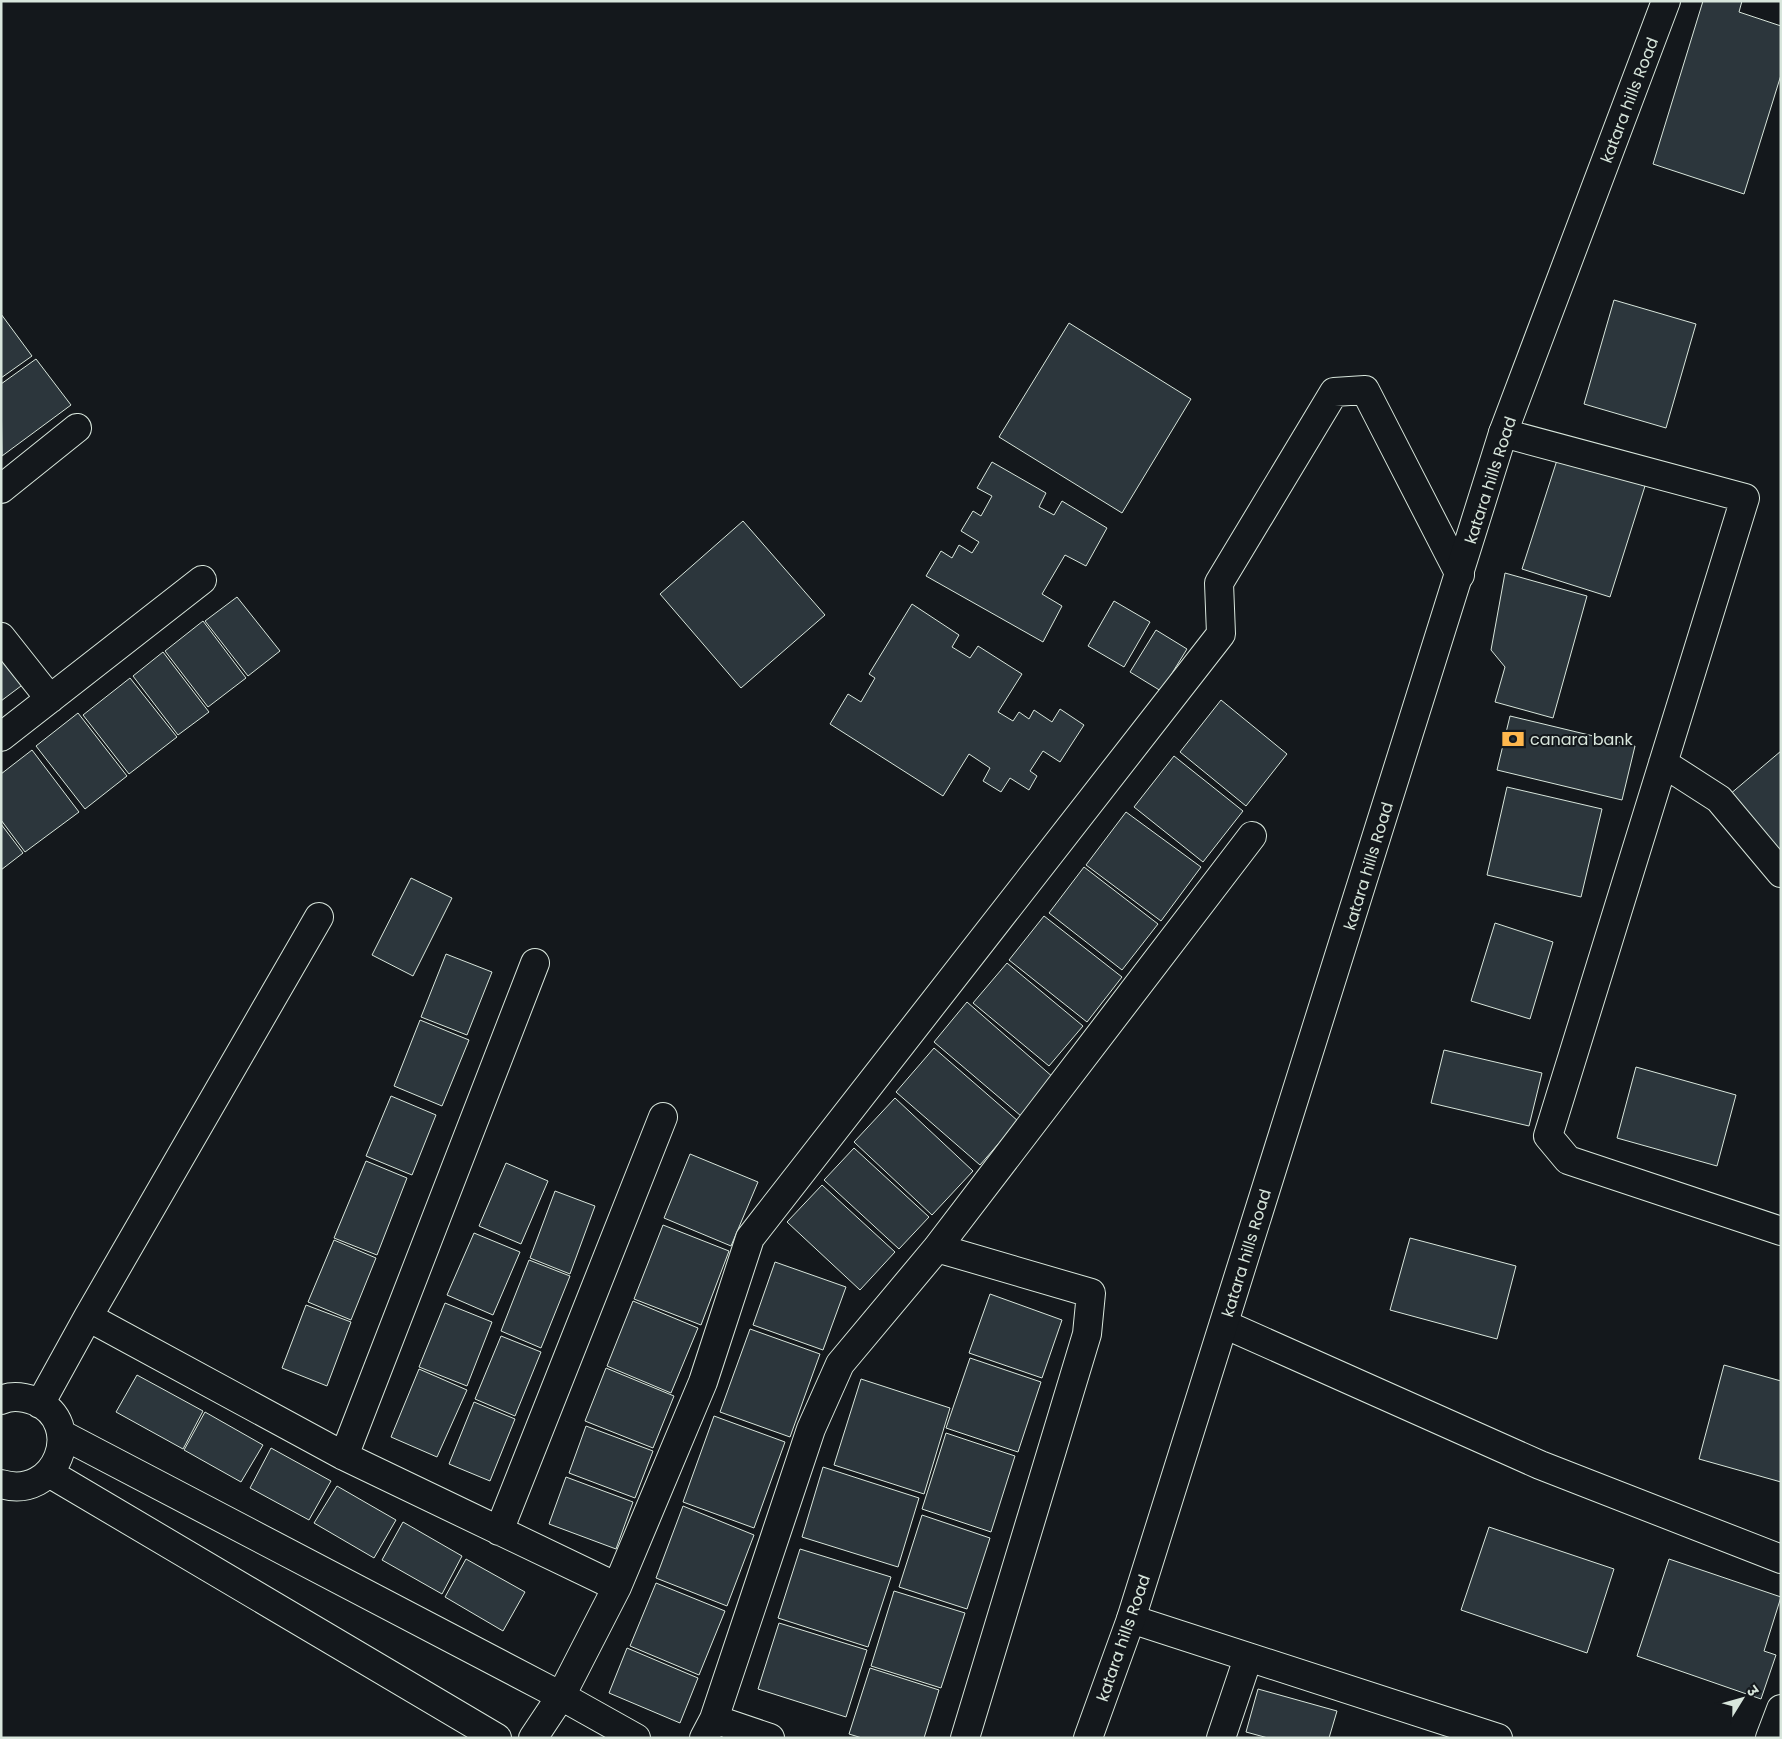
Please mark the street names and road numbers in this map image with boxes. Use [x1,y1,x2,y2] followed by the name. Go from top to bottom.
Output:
[1595,34,1664,166] street label: katara hills Road
[1459,413,1522,547] street label: katara hills Road
[1338,799,1399,933] street label: katara hills Road
[1216,1186,1277,1320] street label: katara hills Road
[1091,1572,1156,1705] street label: katara hills Road

